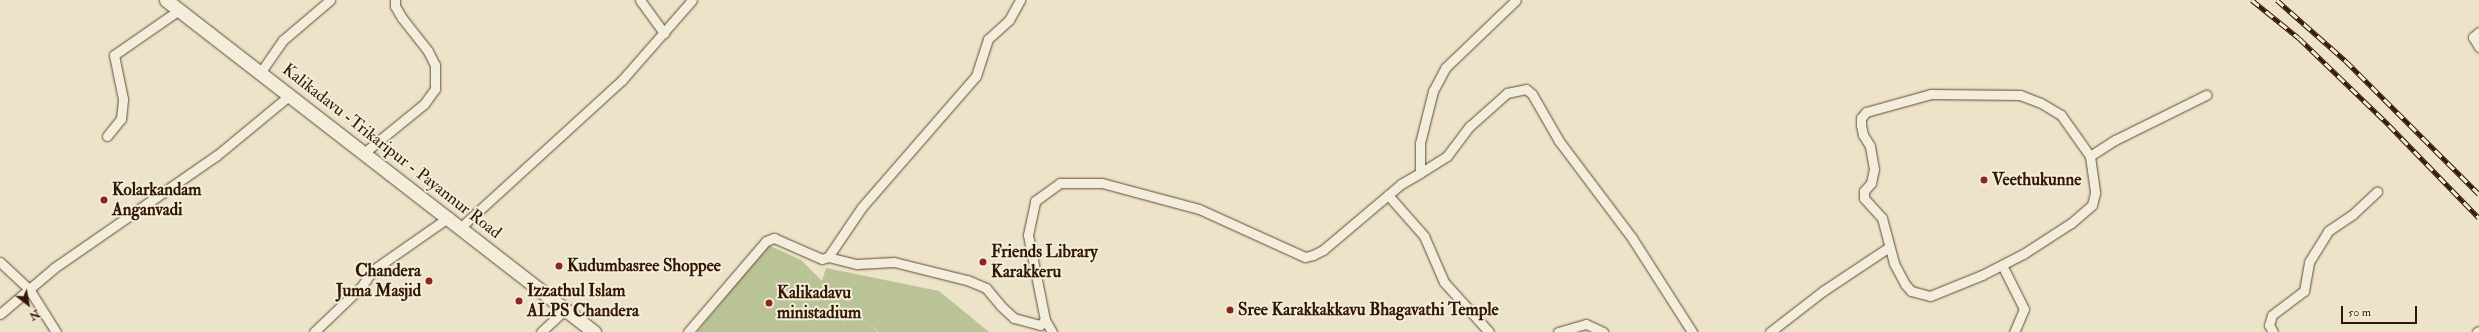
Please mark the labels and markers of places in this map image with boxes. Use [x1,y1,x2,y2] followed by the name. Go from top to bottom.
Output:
[1992,170,2081,190] place label: Veethukunne
[1979,175,1989,185] marker: Veethukunne
[112,180,202,220] place label: Kolarkandam Anganvadi
[99,195,109,205] marker: Kolarkandam Anganvadi
[991,242,1098,282] place label: Friends Library Karakkeru
[567,256,721,276] place label: Kudumbasree Shoppee
[978,257,988,267] marker: Friends Library Karakkeru
[336,261,421,301] place label: Chandera Juma Masjid
[554,261,564,271] marker: Kudumbasree Shoppee
[424,276,434,286] marker: Chandera Juma Masjid
[527,281,639,321] place label: Izzathul Islam ALPS Chandera
[777,283,861,323] place label: Kalikadavu ministadium
[514,296,524,306] marker: Izzathul Islam ALPS Chandera
[764,298,774,308] marker: Kalikadavu ministadium
[1238,300,1499,320] place label: Sree Karakkakkavu Bhagavathi Temple
[1225,305,1235,315] marker: Sree Karakkakkavu Bhagavathi Temple

